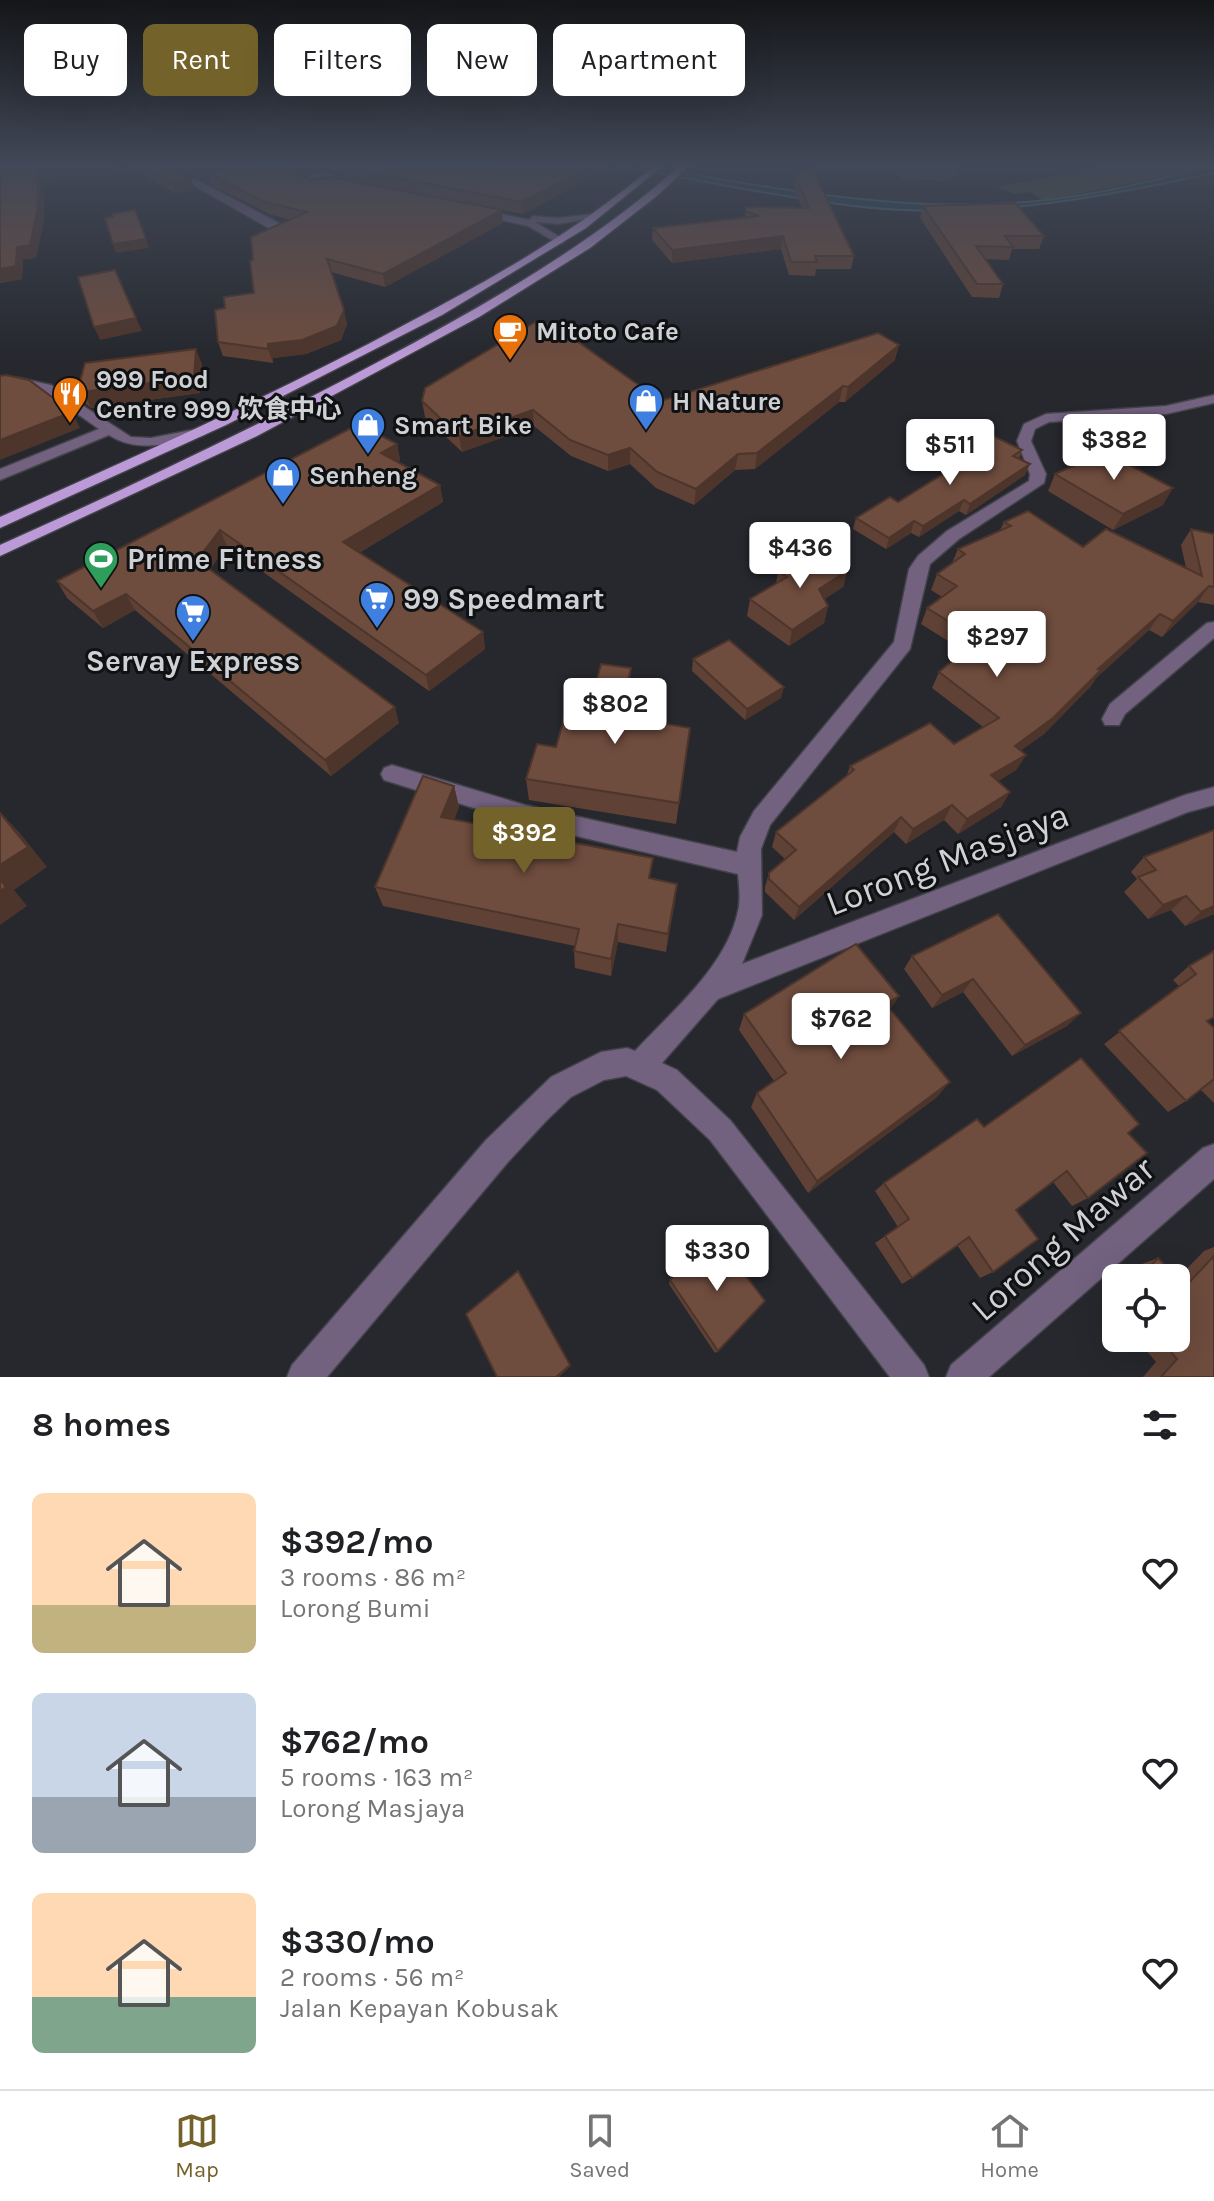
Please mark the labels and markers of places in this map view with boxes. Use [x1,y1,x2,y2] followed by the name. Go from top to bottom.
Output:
[491,312,529,362] cafe icon: Mitoto Cafe
[536,316,679,347] place label: Mitoto Cafe
[96,364,341,425] place label: 999 Food Centre 999 饮食中心
[51,375,89,425] restaurant icon: 999 Food Centre 999 饮食中心
[627,382,665,432] shop icon: H Nature
[672,386,781,417] place label: H Nature
[349,406,387,456] shop icon: Smart Bike
[394,410,532,441] place label: Smart Bike
[1067,414,1161,482] pin: $382
[903,419,997,487] pin: $511
[264,456,302,506] shop icon: Senheng
[309,460,417,491] place label: Senheng
[753,522,847,590] pin: $436
[82,540,120,590] sports icon: Prime Fitness
[127,541,322,577] place label: Prime Fitness
[358,580,396,630] supermarket icon: 99 Speedmart
[403,581,605,617] place label: 99 Speedmart
[174,593,212,643] supermarket icon: Servay Express
[950,611,1044,679] pin: $297
[86,643,300,679] place label: Servay Express
[568,678,662,746] pin: $802
[477,807,571,875] pin: $392
[794,993,888,1061] pin: $762
[670,1225,764,1293] pin: $330

